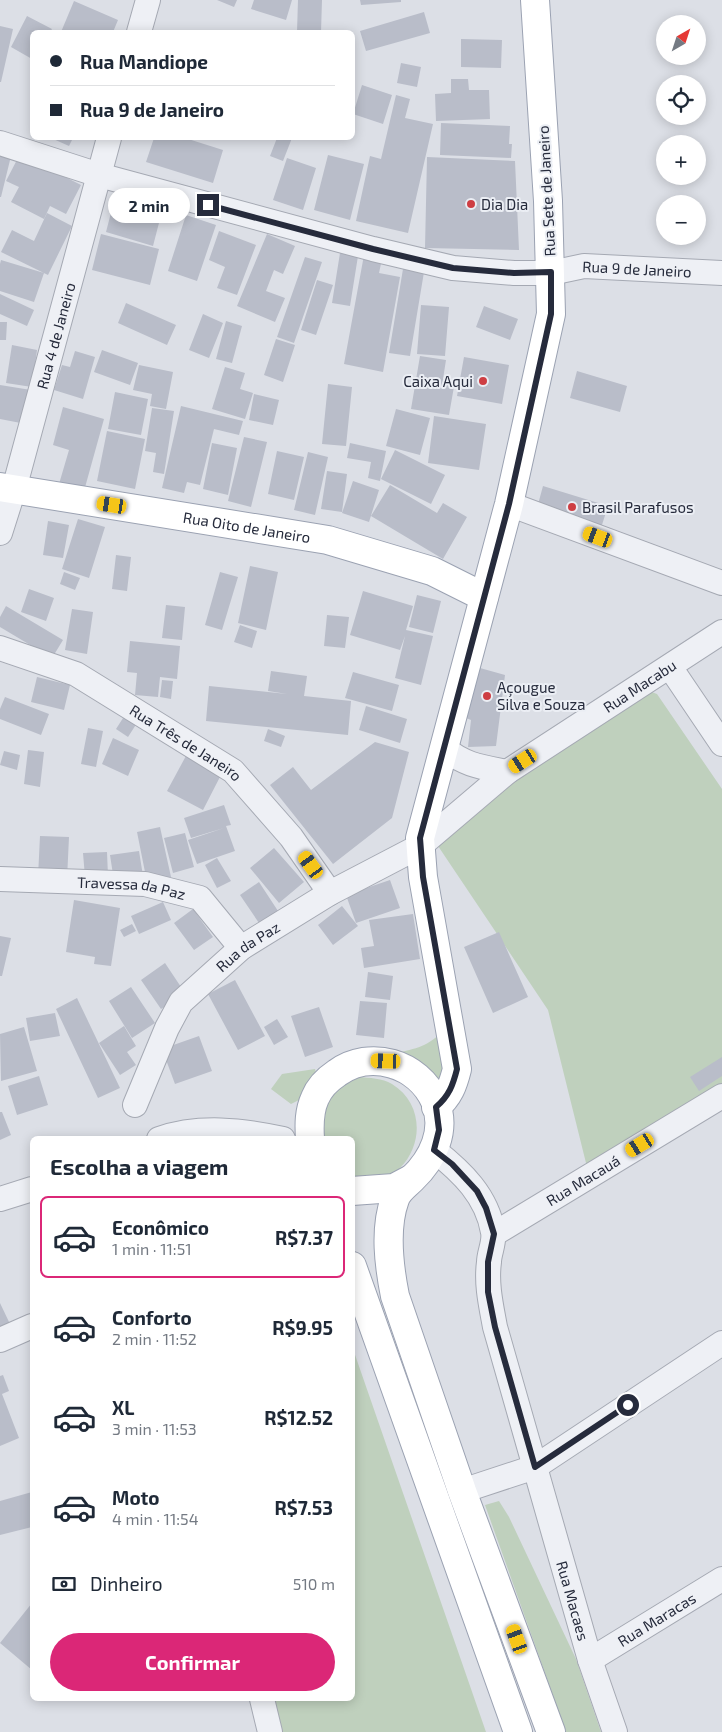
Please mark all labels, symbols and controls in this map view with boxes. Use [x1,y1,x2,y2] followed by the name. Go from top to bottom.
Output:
[656,15,706,65] north arrow
[656,15,706,245] map controls
[80,50,208,73] text: Rua Mandiope
[656,75,706,125] button: locate
[80,98,224,121] text: Rua 9 de Janeiro
[534,125,558,257] street label: Rua Sete de Janeiro
[656,135,706,185] button: +
[108,188,190,222] callout: 2 min
[197,194,219,216] route end
[481,195,528,213] place label: Dia Dia
[656,195,706,245] button: −
[129,196,169,215] text: 2 min
[465,198,477,210] marker: Dia Dia
[582,257,692,280] street label: Rua 9 de Janeiro
[32,280,79,391] street label: Rua 4 de Janeiro
[403,372,473,390] place label: Caixa Aqui
[477,375,489,387] marker: Caixa Aqui
[96,495,127,515] car
[582,498,694,516] place label: Brasil Parafusos
[566,501,578,513] marker: Brasil Parafusos
[182,508,312,546] street label: Rua Oito de Janeiro
[581,525,614,549] car
[599,655,679,716] street label: Rua Macabu
[497,678,586,713] place label: Açougue Silva e Souza
[481,690,493,702] marker: Açougue Silva e Souza
[127,701,246,784] street label: Rua Três de Janeiro
[506,747,539,775] car
[296,848,325,882] car
[77,873,188,903] street label: Travessa da Paz
[212,917,283,975] street label: Rua da Paz
[370,1053,401,1069] car
[623,1131,656,1159] car
[543,1151,623,1209] street label: Rua Macauá
[50,1153,228,1179] text: Escolha a viagem
[52,1215,97,1260] icon: car
[112,1216,209,1239] text: Econômico
[275,1226,333,1249] text: R$7.37
[112,1239,192,1258] text: 1 min · 11:51
[52,1305,97,1350] icon: car
[112,1306,192,1329] text: Conforto
[272,1316,333,1339] text: R$9.95
[112,1329,197,1348] text: 2 min · 11:52
[617,1394,639,1416] route start
[52,1395,97,1440] icon: car
[112,1396,134,1419] text: XL
[264,1406,333,1429] text: R$12.52
[112,1419,197,1438] text: 3 min · 11:53
[52,1485,97,1530] icon: car
[112,1486,160,1509] text: Moto
[275,1496,333,1519] text: R$7.53
[112,1509,199,1528] text: 4 min · 11:54
[553,1559,593,1643] street label: Rua Macaes
[50,1570,78,1598] icon: cash
[90,1572,163,1595] text: Dinheiro
[293,1574,335,1593] text: 510 m
[614,1588,699,1650] street label: Rua Maracas
[504,1622,529,1656] car
[50,1633,335,1691] button: Confirmar

